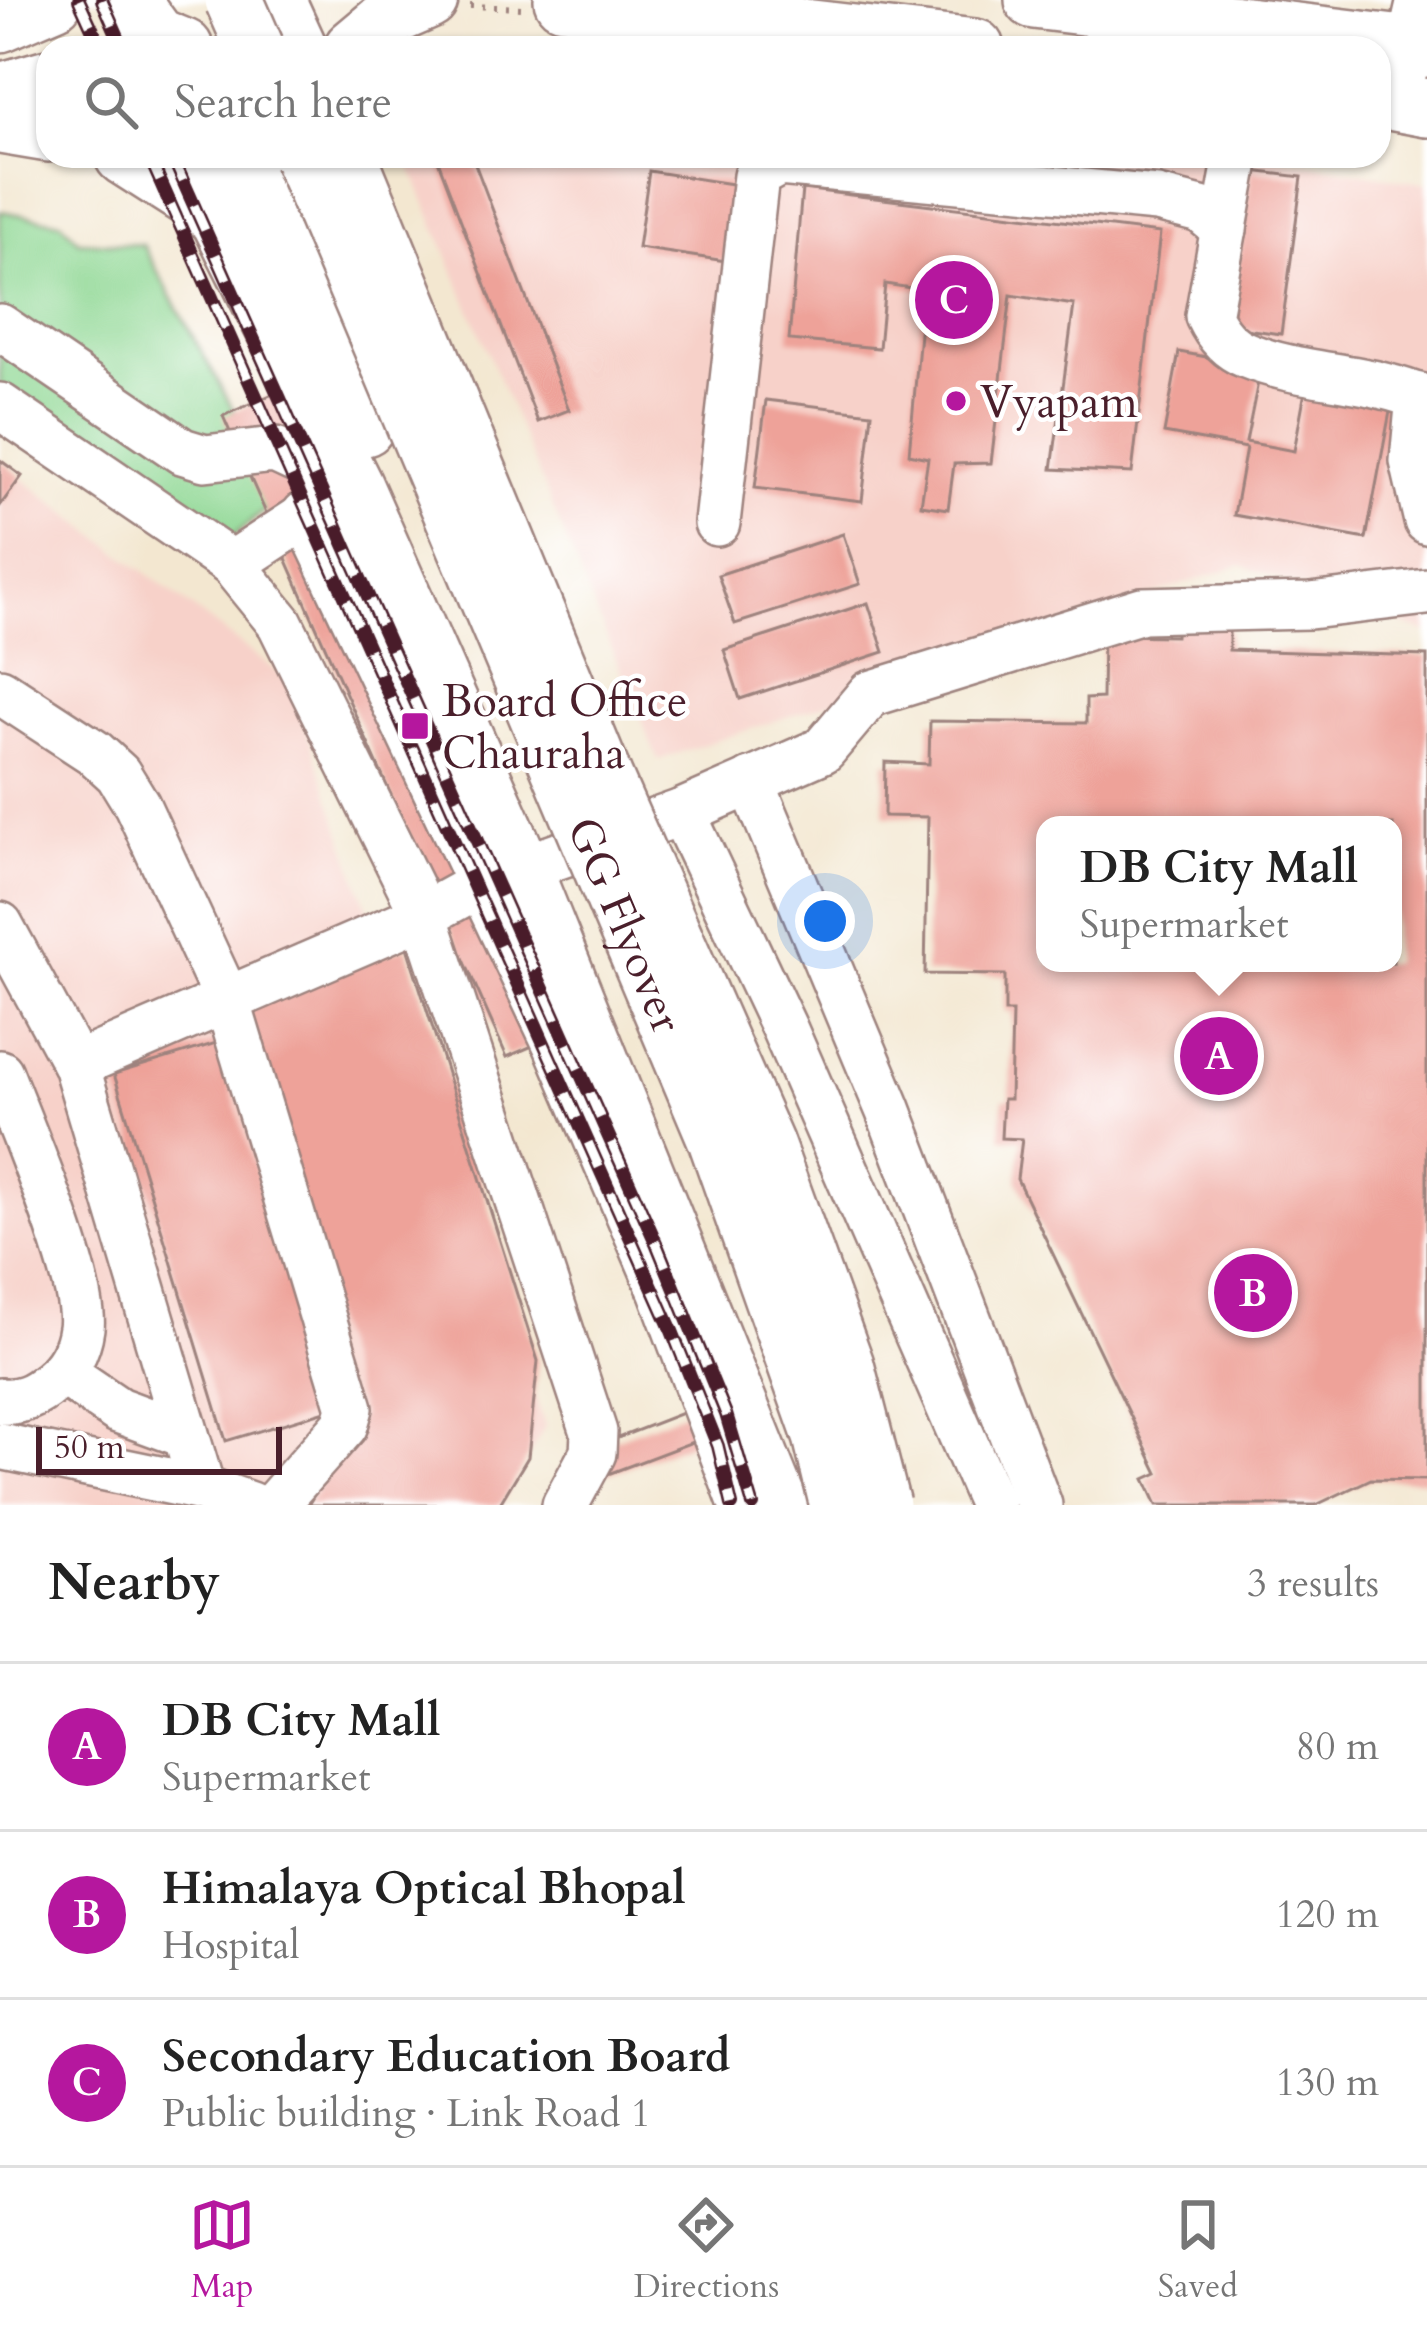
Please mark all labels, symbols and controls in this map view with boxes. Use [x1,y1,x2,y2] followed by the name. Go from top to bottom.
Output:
[36,36,1391,168] search box
[78,69,144,135] icon: search
[174,72,392,133] text: Search here
[915,255,993,345] pin: C
[980,372,1138,433] place label: Vyapam
[943,388,969,414] marker: Vyapam
[442,671,688,784] place label: Board Office Chauraha
[399,710,431,742] marker: Board Office Chauraha
[552,808,697,1043] street label: GG Flyover
[1036,816,1402,972] popup
[1080,837,1358,898] text: DB City Mall
[795,891,855,951] your location
[1080,898,1288,951] text: Supermarket
[1180,1011,1258,1101] pin: A
[1214,1248,1292,1338] pin: B
[36,1421,282,1474] scale bar
[54,1425,125,1470] text: 50 m
[48,1548,220,1618] text: Nearby
[1247,1557,1379,1610] text: 3 results
[162,1690,440,1751] text: DB City Mall
[72,1720,102,1773] text: A
[1296,1720,1379,1773] text: 80 m
[162,1751,371,1804] text: Supermarket
[162,1858,686,1919] text: Himalaya Optical Bhopal
[73,1888,101,1941] text: B
[1276,1888,1379,1941] text: 120 m
[162,1919,300,1972] text: Hospital
[162,2026,730,2087] text: Secondary Education Board
[72,2056,102,2109] text: C
[1276,2056,1379,2109] text: 130 m
[162,2087,651,2140] text: Public building · Link Road 1
[189,2192,255,2309] tab: Map
[634,2192,779,2309] tab: Directions
[1158,2192,1238,2309] tab: Saved

